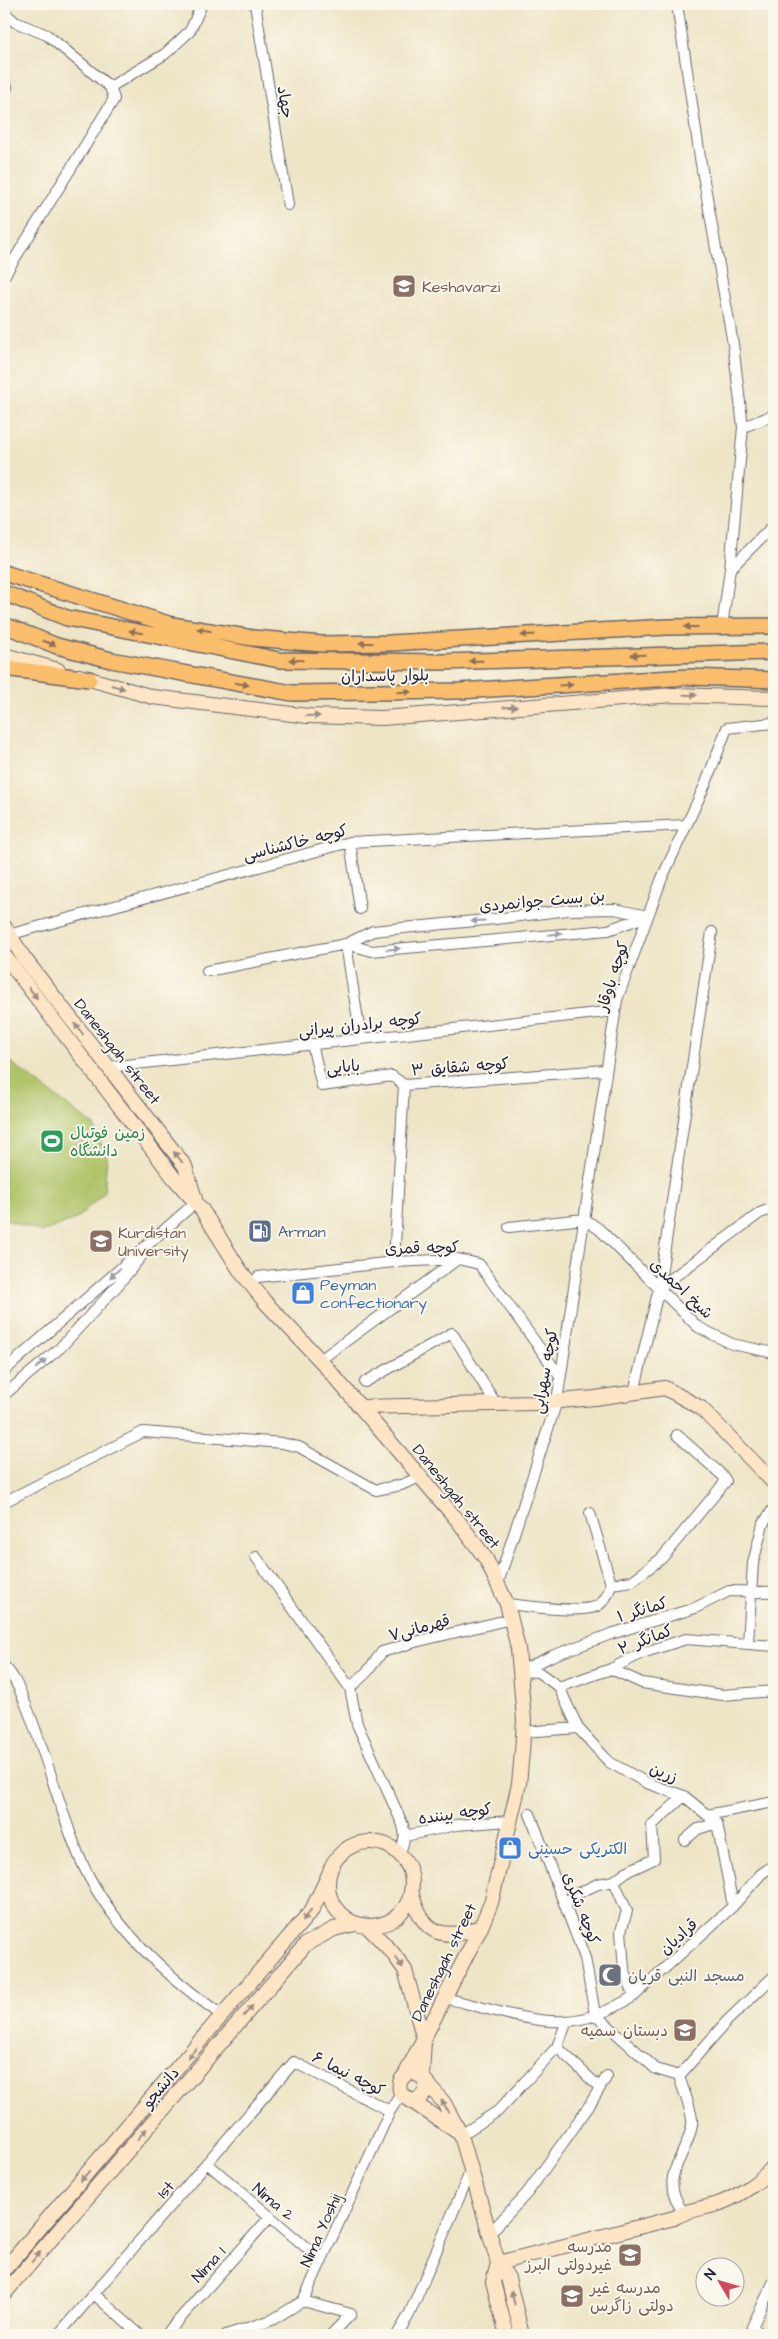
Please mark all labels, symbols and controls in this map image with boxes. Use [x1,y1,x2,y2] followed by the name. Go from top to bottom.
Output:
[272,84,298,120] street label: جهاد
[391,273,417,299] school or university icon: Keshavarzi
[422,276,501,298] place label: Keshavarzi
[682,623,698,631] one-way arrow
[196,626,212,634] one-way arrow
[128,627,144,635] one-way arrow
[520,632,536,640] one-way arrow
[42,639,57,647] one-way arrow
[358,639,374,647] one-way arrow
[630,651,646,659] one-way arrow
[287,656,303,664] one-way arrow
[467,657,483,665] one-way arrow
[341,664,429,688] street label: بلوار پاسداران
[558,680,574,688] one-way arrow
[234,681,250,689] one-way arrow
[111,683,126,691] one-way arrow
[396,688,412,696] one-way arrow
[682,691,698,699] one-way arrow
[502,703,518,711] one-way arrow
[305,713,321,721] one-way arrow
[241,819,350,867] street label: کوچه خاکشناسی
[478,885,606,917] street label: بن بست جوانمردی
[469,917,485,925] one-way arrow
[548,930,564,938] one-way arrow
[591,938,635,1016] street label: کوچه باوقار
[386,945,402,953] one-way arrow
[28,987,39,1000] one-way arrow
[68,994,166,1110] street label: Daneshgah street
[297,1008,423,1042] street label: کوچه برادران پیرانی
[74,1023,85,1036] one-way arrow
[410,1053,510,1081] street label: کوچه شقایق ۳
[325,1055,361,1079] street label: بابایی
[70,1122,145,1162] place label: زمین فوتبال دانشگاه
[39,1128,65,1154] sports icon: زمین فوتبال دانشگاه
[173,1151,184,1164] one-way arrow
[247,1218,273,1244] fuel station icon: Arman
[278,1221,326,1243] place label: Arman
[118,1222,189,1263] place label: Kurdistan University
[88,1228,114,1254] school or university icon: Kurdistan University
[385,1236,460,1260] street label: کوچه قمری
[645,1254,718,1324] street label: شیخ احمدی
[109,1267,121,1279] one-way arrow
[320,1274,427,1315] place label: Peyman confectionary
[290,1280,316,1306] shop icon: Peyman confectionary
[527,1327,563,1416] street label: کوچه سهرابی
[35,1359,48,1370] one-way arrow
[406,1440,506,1555] street label: Daneshgah street
[614,1592,670,1628] street label: کمانگر ۱
[386,1609,452,1647] street label: قهرمانی۷
[615,1619,676,1660] street label: کمانگر ۲
[646,1757,681,1788] street label: زرین
[417,1798,494,1830] street label: کوچه بیننده
[497,1835,523,1861] shop icon: الکتریکی حسینی
[528,1838,627,1860] place label: الکتریکی حسینی
[557,1869,605,1948] street label: کوچه شکری
[406,1899,483,2026] street label: Daneshgah street
[302,1908,313,1921] one-way arrow
[655,1914,703,1960] street label: قرادیان
[394,1955,404,1969] one-way arrow
[597,1962,623,1988] mosque icon: مسجد النبی قریان
[628,1965,745,1987] place label: مسجد النبی قریان
[243,2005,254,2018] one-way arrow
[672,2017,698,2043] school or university icon: دبستان سمیه
[581,2020,668,2042] place label: دبستان سمیه
[186,2046,197,2059] one-way arrow
[308,2046,389,2102] street label: کوچه نیما ۶
[136,2062,185,2114] street label: دانشجو
[440,2099,449,2112] one-way arrow
[136,2128,147,2140] one-way arrow
[79,2169,91,2181] one-way arrow
[152,2176,180,2203] street label: 1st
[248,2178,299,2226] street label: Nima 2
[295,2190,347,2271] street label: Nima Yoshij
[524,2236,612,2276] place label: مدرسه غیردولتی البرز
[187,2242,231,2287] street label: Nima 1
[617,2242,643,2268] school or university icon: مدرسه غیردولتی البرز
[30,2250,41,2263] one-way arrow
[696,2256,746,2306] north arrow
[700,2265,721,2284] text: N
[588,2277,674,2317] place label: مدرسه غیر دولتی زاگرس
[559,2283,585,2309] school or university icon: مدرسه غیر دولتی زاگرس
[508,2290,516,2305] one-way arrow

